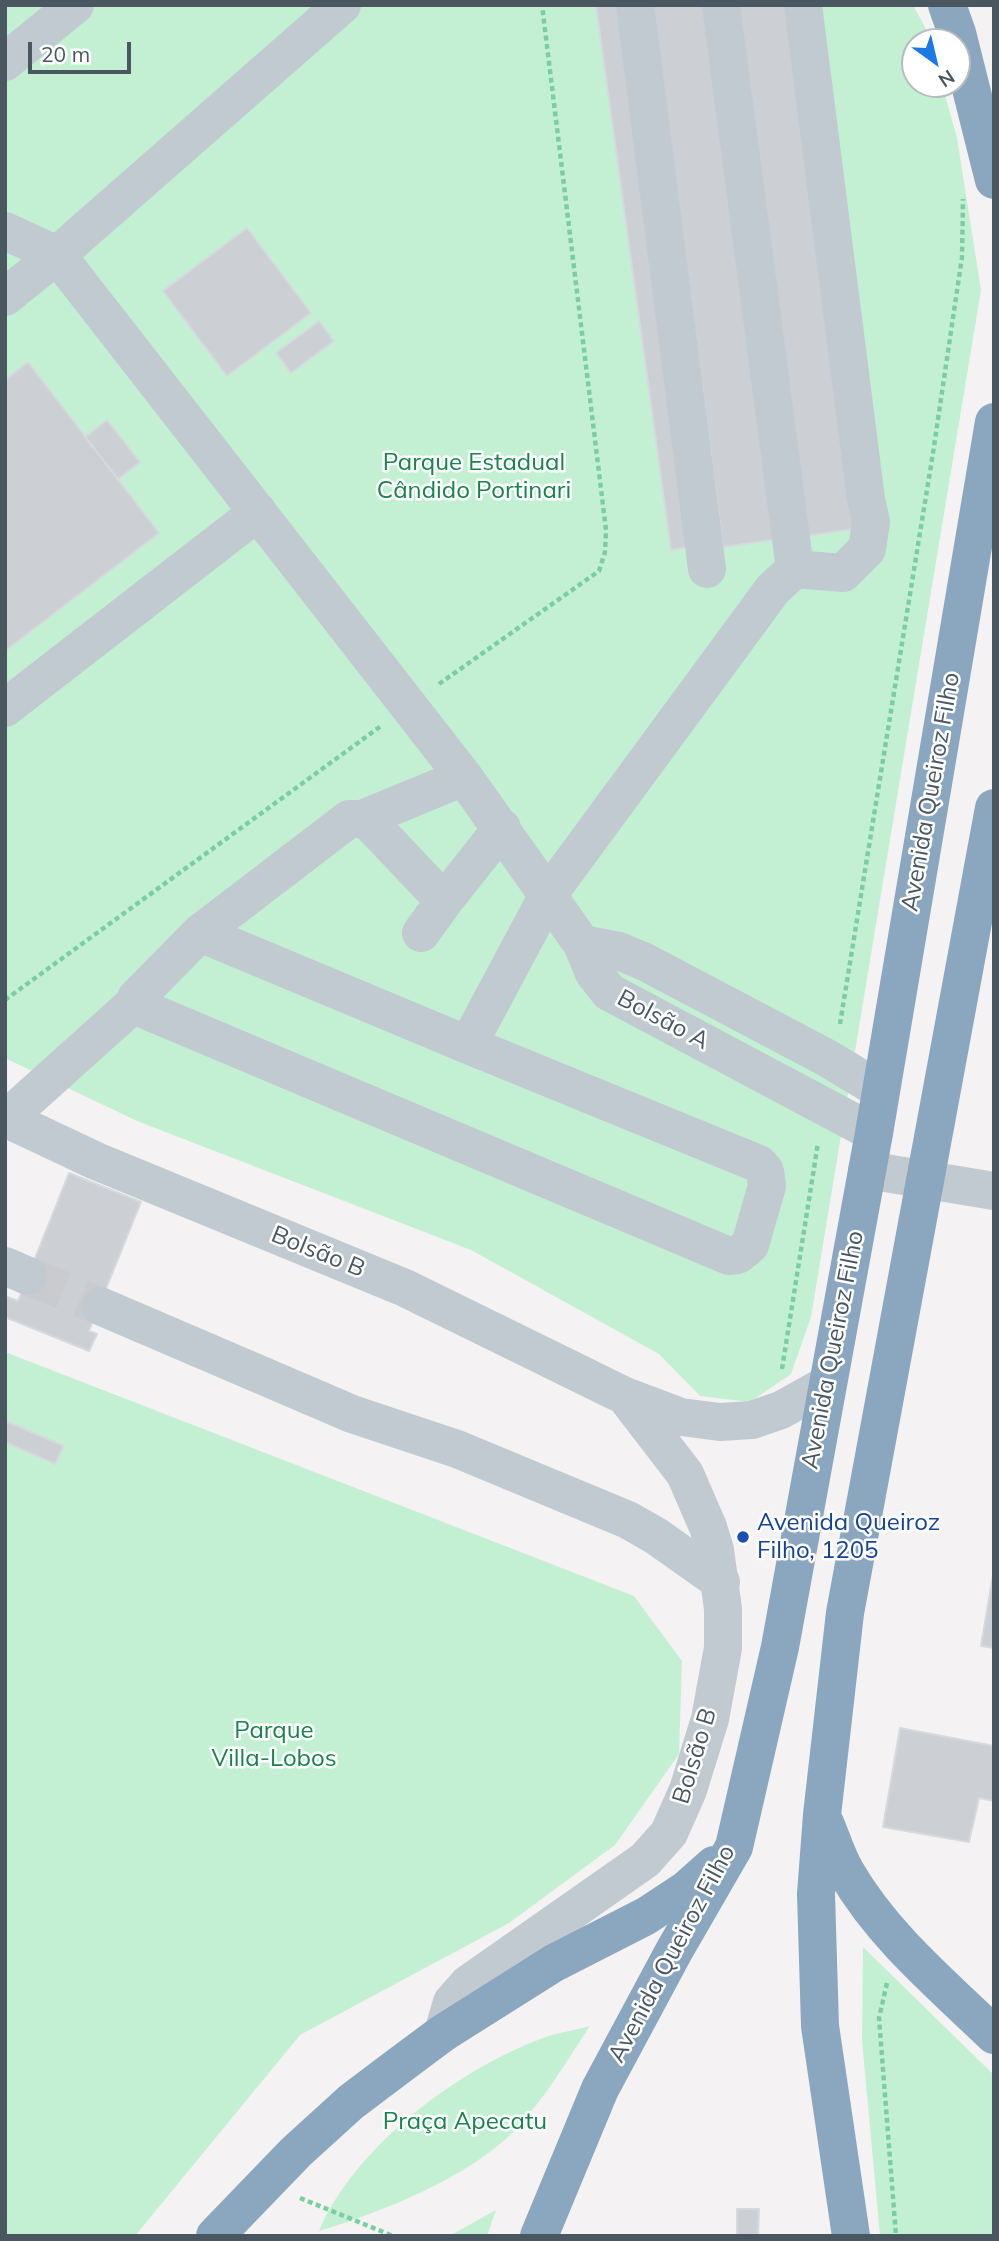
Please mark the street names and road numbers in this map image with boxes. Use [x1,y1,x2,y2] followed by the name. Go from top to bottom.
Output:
[896,670,966,914] street label: Avenida Queiroz Filho
[612,984,714,1056] street label: Bolsão A
[267,1220,369,1284] street label: Bolsão B
[796,1228,870,1472] street label: Avenida Queiroz Filho
[667,1705,723,1807] street label: Bolsão B
[602,1840,742,2068] street label: Avenida Queiroz Filho

